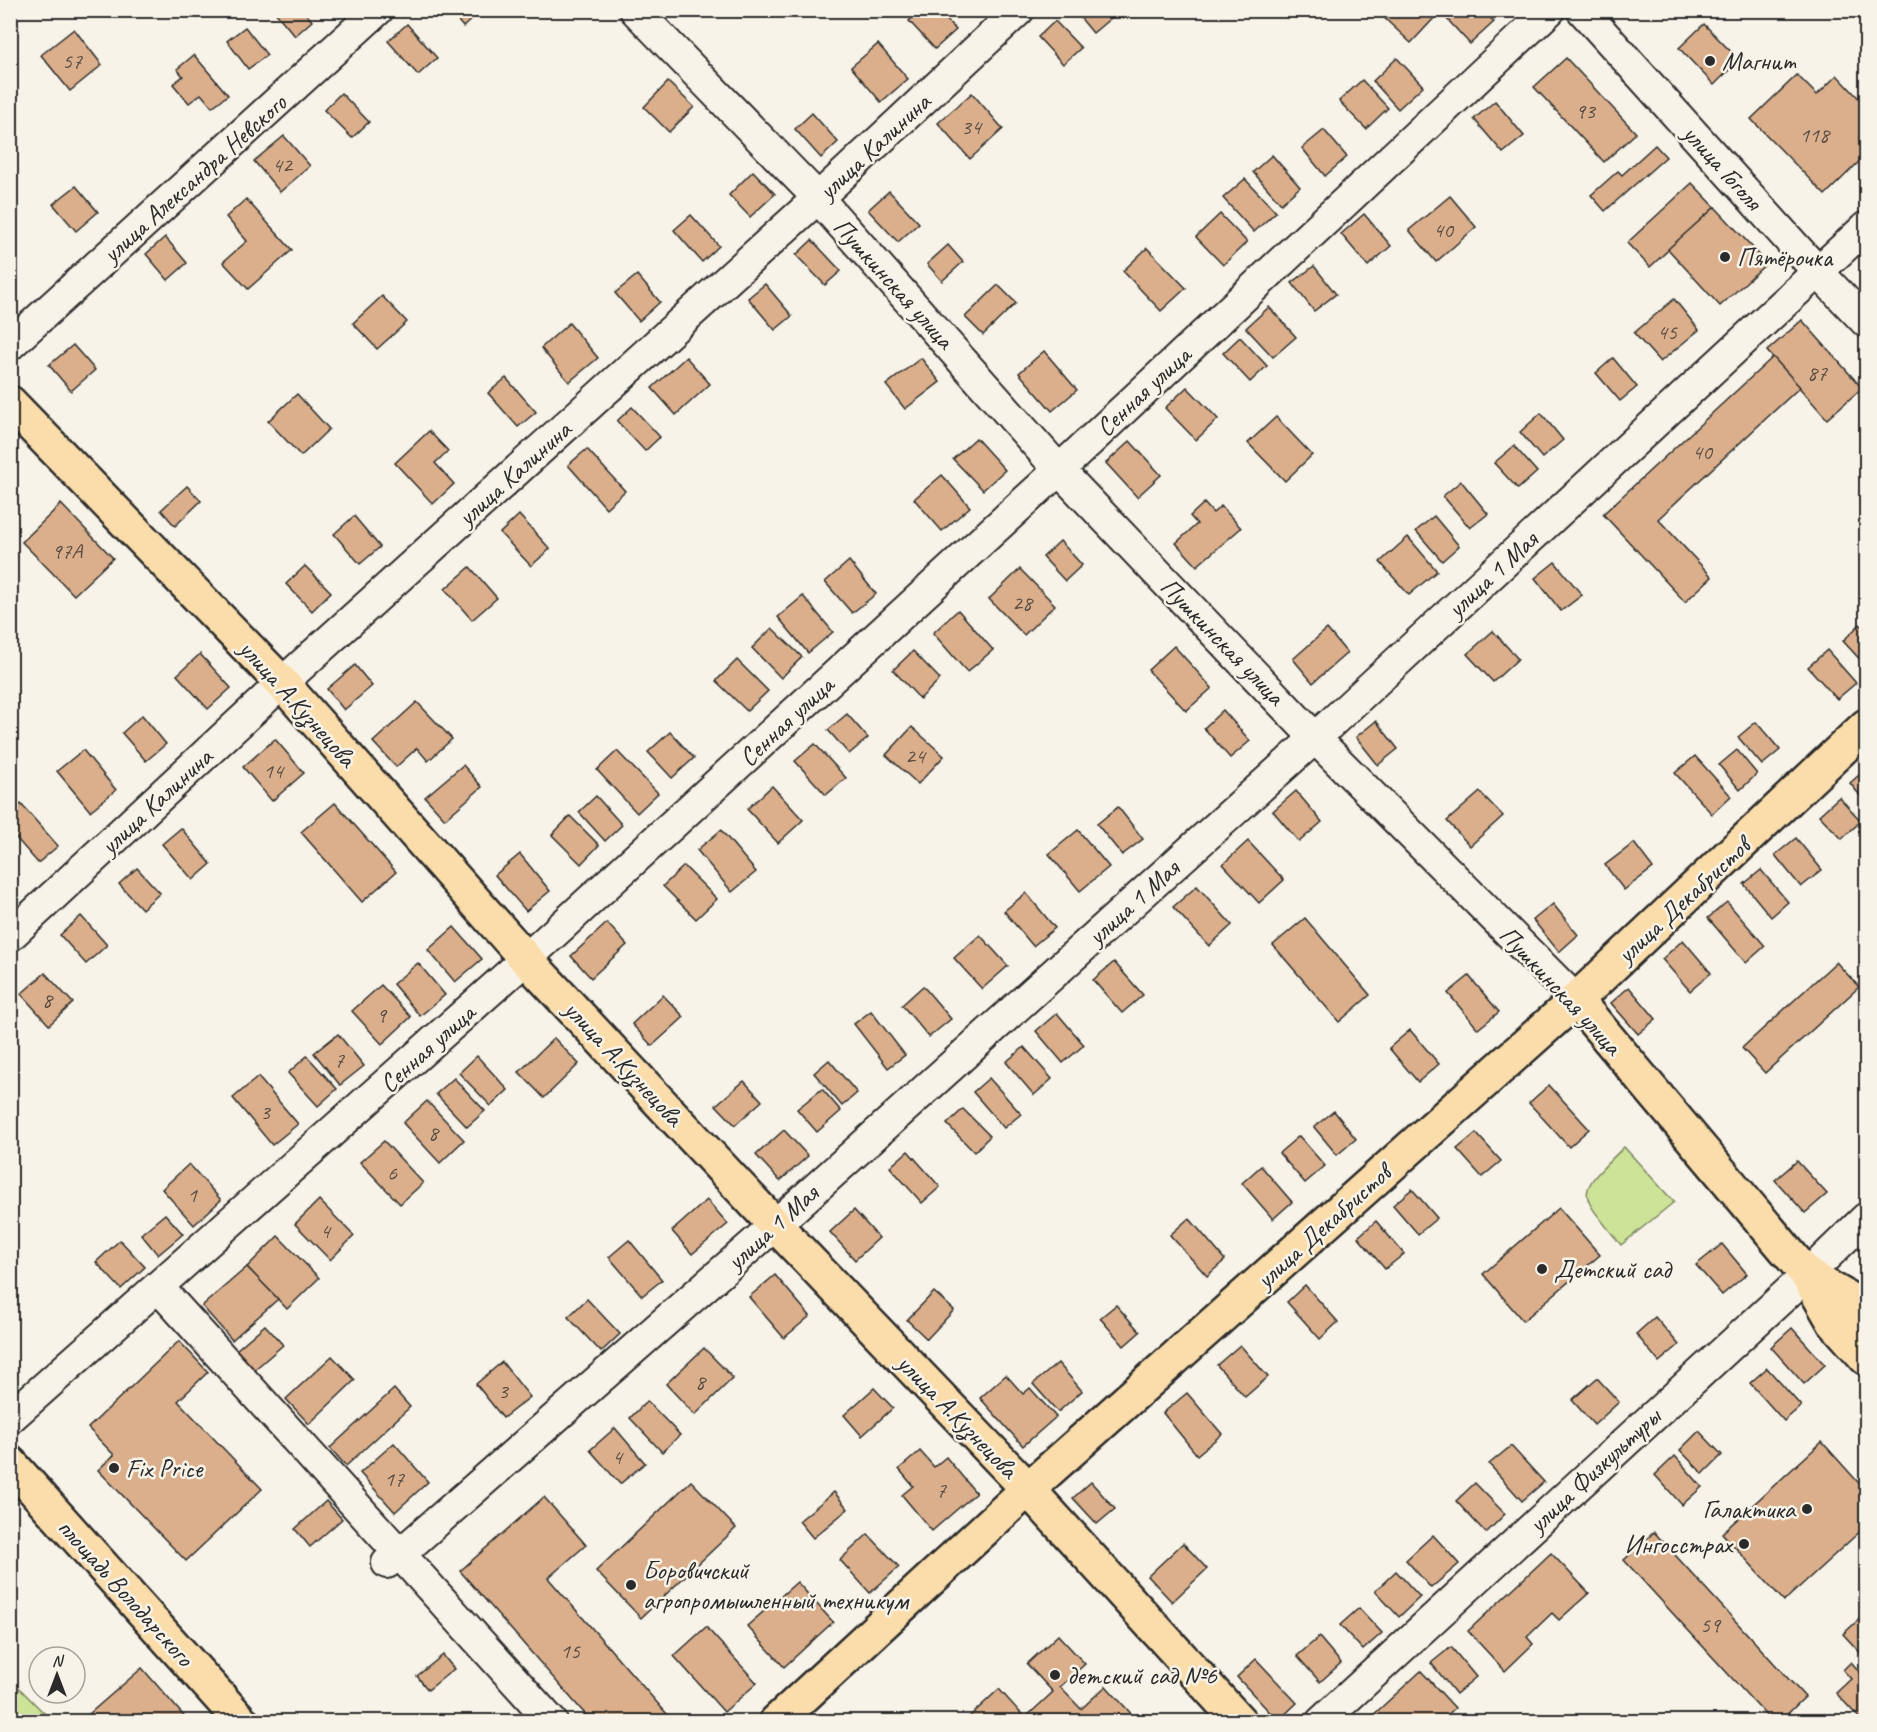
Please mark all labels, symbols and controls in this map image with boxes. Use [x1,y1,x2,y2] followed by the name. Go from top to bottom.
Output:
[1722,45,1797,78] place label: Магнит
[62,47,83,75] house number: 57
[1703,54,1717,68] marker: Магнит
[810,85,939,208] street label: улица Калинина
[94,86,295,271] street label: улица Александра Невского
[1575,97,1597,125] house number: 93
[961,113,983,141] house number: 34
[1674,116,1771,219] street label: улица Гоголя
[1799,121,1831,149] house number: 118
[272,151,294,179] house number: 42
[826,211,962,357] street label: Пушкинская улица
[1433,216,1455,244] house number: 40
[1737,241,1834,274] place label: Пятёрочка
[1718,250,1732,264] marker: Пятёрочка
[1657,318,1678,346] house number: 45
[1089,338,1199,444] street label: Сенная улица
[1807,359,1828,387] house number: 87
[449,413,579,534] street label: улица Калинина
[1692,438,1714,466] house number: 40
[1439,523,1546,626] street label: улица 1 Мая
[52,537,83,565] house number: 97А
[1153,570,1293,713] street label: Пушкинская улица
[1012,589,1034,617] house number: 28
[230,631,365,776] street label: улица А.Кузнецова
[732,668,842,774] street label: Сенная улица
[92,740,221,863] street label: улица Калинина
[905,742,927,770] house number: 24
[263,757,285,785] house number: 14
[1608,827,1760,972] street label: улица Декабристов
[1079,851,1188,954] street label: улица 1 Мая
[1492,919,1630,1063] street label: Пушкинская улица
[42,986,54,1014] house number: 8
[555,992,691,1135] street label: улица А.Кузнецова
[373,995,484,1100] street label: Сенная улица
[376,1001,388,1029] house number: 9
[334,1046,345,1074] house number: 7
[260,1098,272,1126] house number: 3
[428,1119,440,1147] house number: 8
[1247,1154,1401,1297] street label: улица Декабристов
[387,1159,398,1187] house number: 6
[718,1176,827,1279] street label: улица 1 Мая
[187,1181,198,1209] house number: 1
[320,1217,332,1245] house number: 4
[1554,1253,1673,1286] place label: Детский сад
[1535,1262,1549,1276] marker: Детский сад
[888,1346,1026,1487] street label: улица А.Кузнецова
[695,1368,707,1396] house number: 8
[498,1377,510,1405] house number: 3
[1520,1399,1669,1542] street label: улица Физкультуры
[612,1443,624,1471] house number: 4
[126,1452,204,1485] place label: Fix Price
[107,1461,121,1475] marker: Fix Price
[384,1465,405,1493] house number: 17
[936,1476,947,1504] house number: 7
[1703,1493,1797,1526] place label: Галактика
[1800,1502,1814,1516] marker: Галактика
[50,1511,202,1675] street label: площадь Володарского
[1624,1528,1734,1561] place label: Ингосстрах
[1737,1537,1751,1551] marker: Ингосстрах
[643,1554,910,1617] place label: Боровичский агропромышленный техникум
[624,1578,638,1592] marker: Боровичский агропромышленный техникум
[1700,1611,1722,1639] house number: 59
[560,1637,581,1665] house number: 15
[27,1645,87,1705] north arrow
[52,1651,65,1671] text: N
[1067,1659,1218,1692] place label: детский сад №6
[1048,1668,1062,1682] marker: детский сад №6

